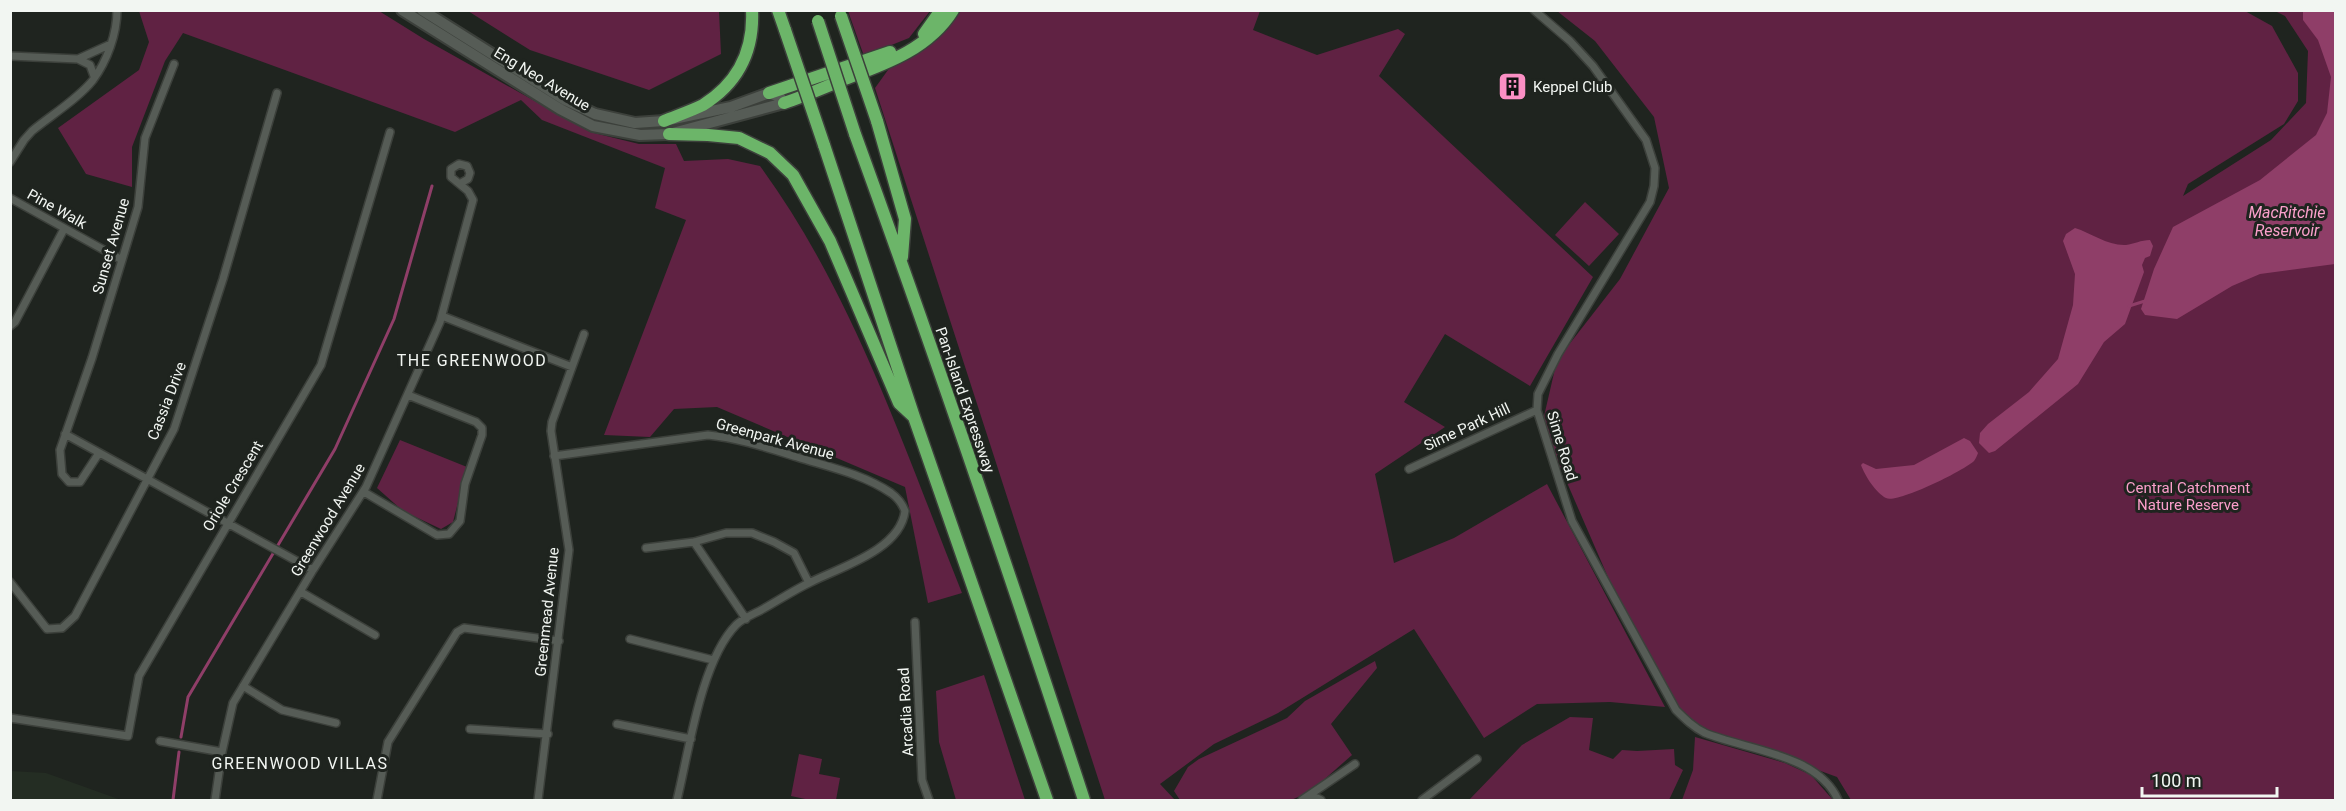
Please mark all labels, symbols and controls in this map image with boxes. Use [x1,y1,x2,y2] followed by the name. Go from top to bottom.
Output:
[491,43,593,115] street label: Eng Neo Avenue
[1496,71,1528,103] building icon: Keppel Club
[1533,78,1612,96] place label: Keppel Club
[24,185,90,233] street label: Pine Walk
[89,196,133,296] street label: Sunset Avenue
[2248,203,2326,240] water label: MacRitchie Reservoir
[932,325,998,475] street label: Pan-Island Expressway
[397,351,547,370] district label: THE GREENWOOD
[144,359,190,443] street label: Cassia Drive
[1421,399,1513,455] street label: Sime Park Hill
[1543,409,1581,483] street label: Sime Road
[714,415,836,463] street label: Greenpark Avenue
[199,437,267,534] street label: Oriole Crescent
[287,460,369,580] street label: Greenwood Avenue
[2126,479,2250,514] park label: Central Catchment Nature Reserve
[531,546,563,678] street label: Greenmead Avenue
[895,667,917,757] street label: Arcadia Road
[212,754,388,773] district label: GREENWOOD VILLAS
[2142,760,2277,798] scale bar
[2151,770,2202,791] text: 100 m

